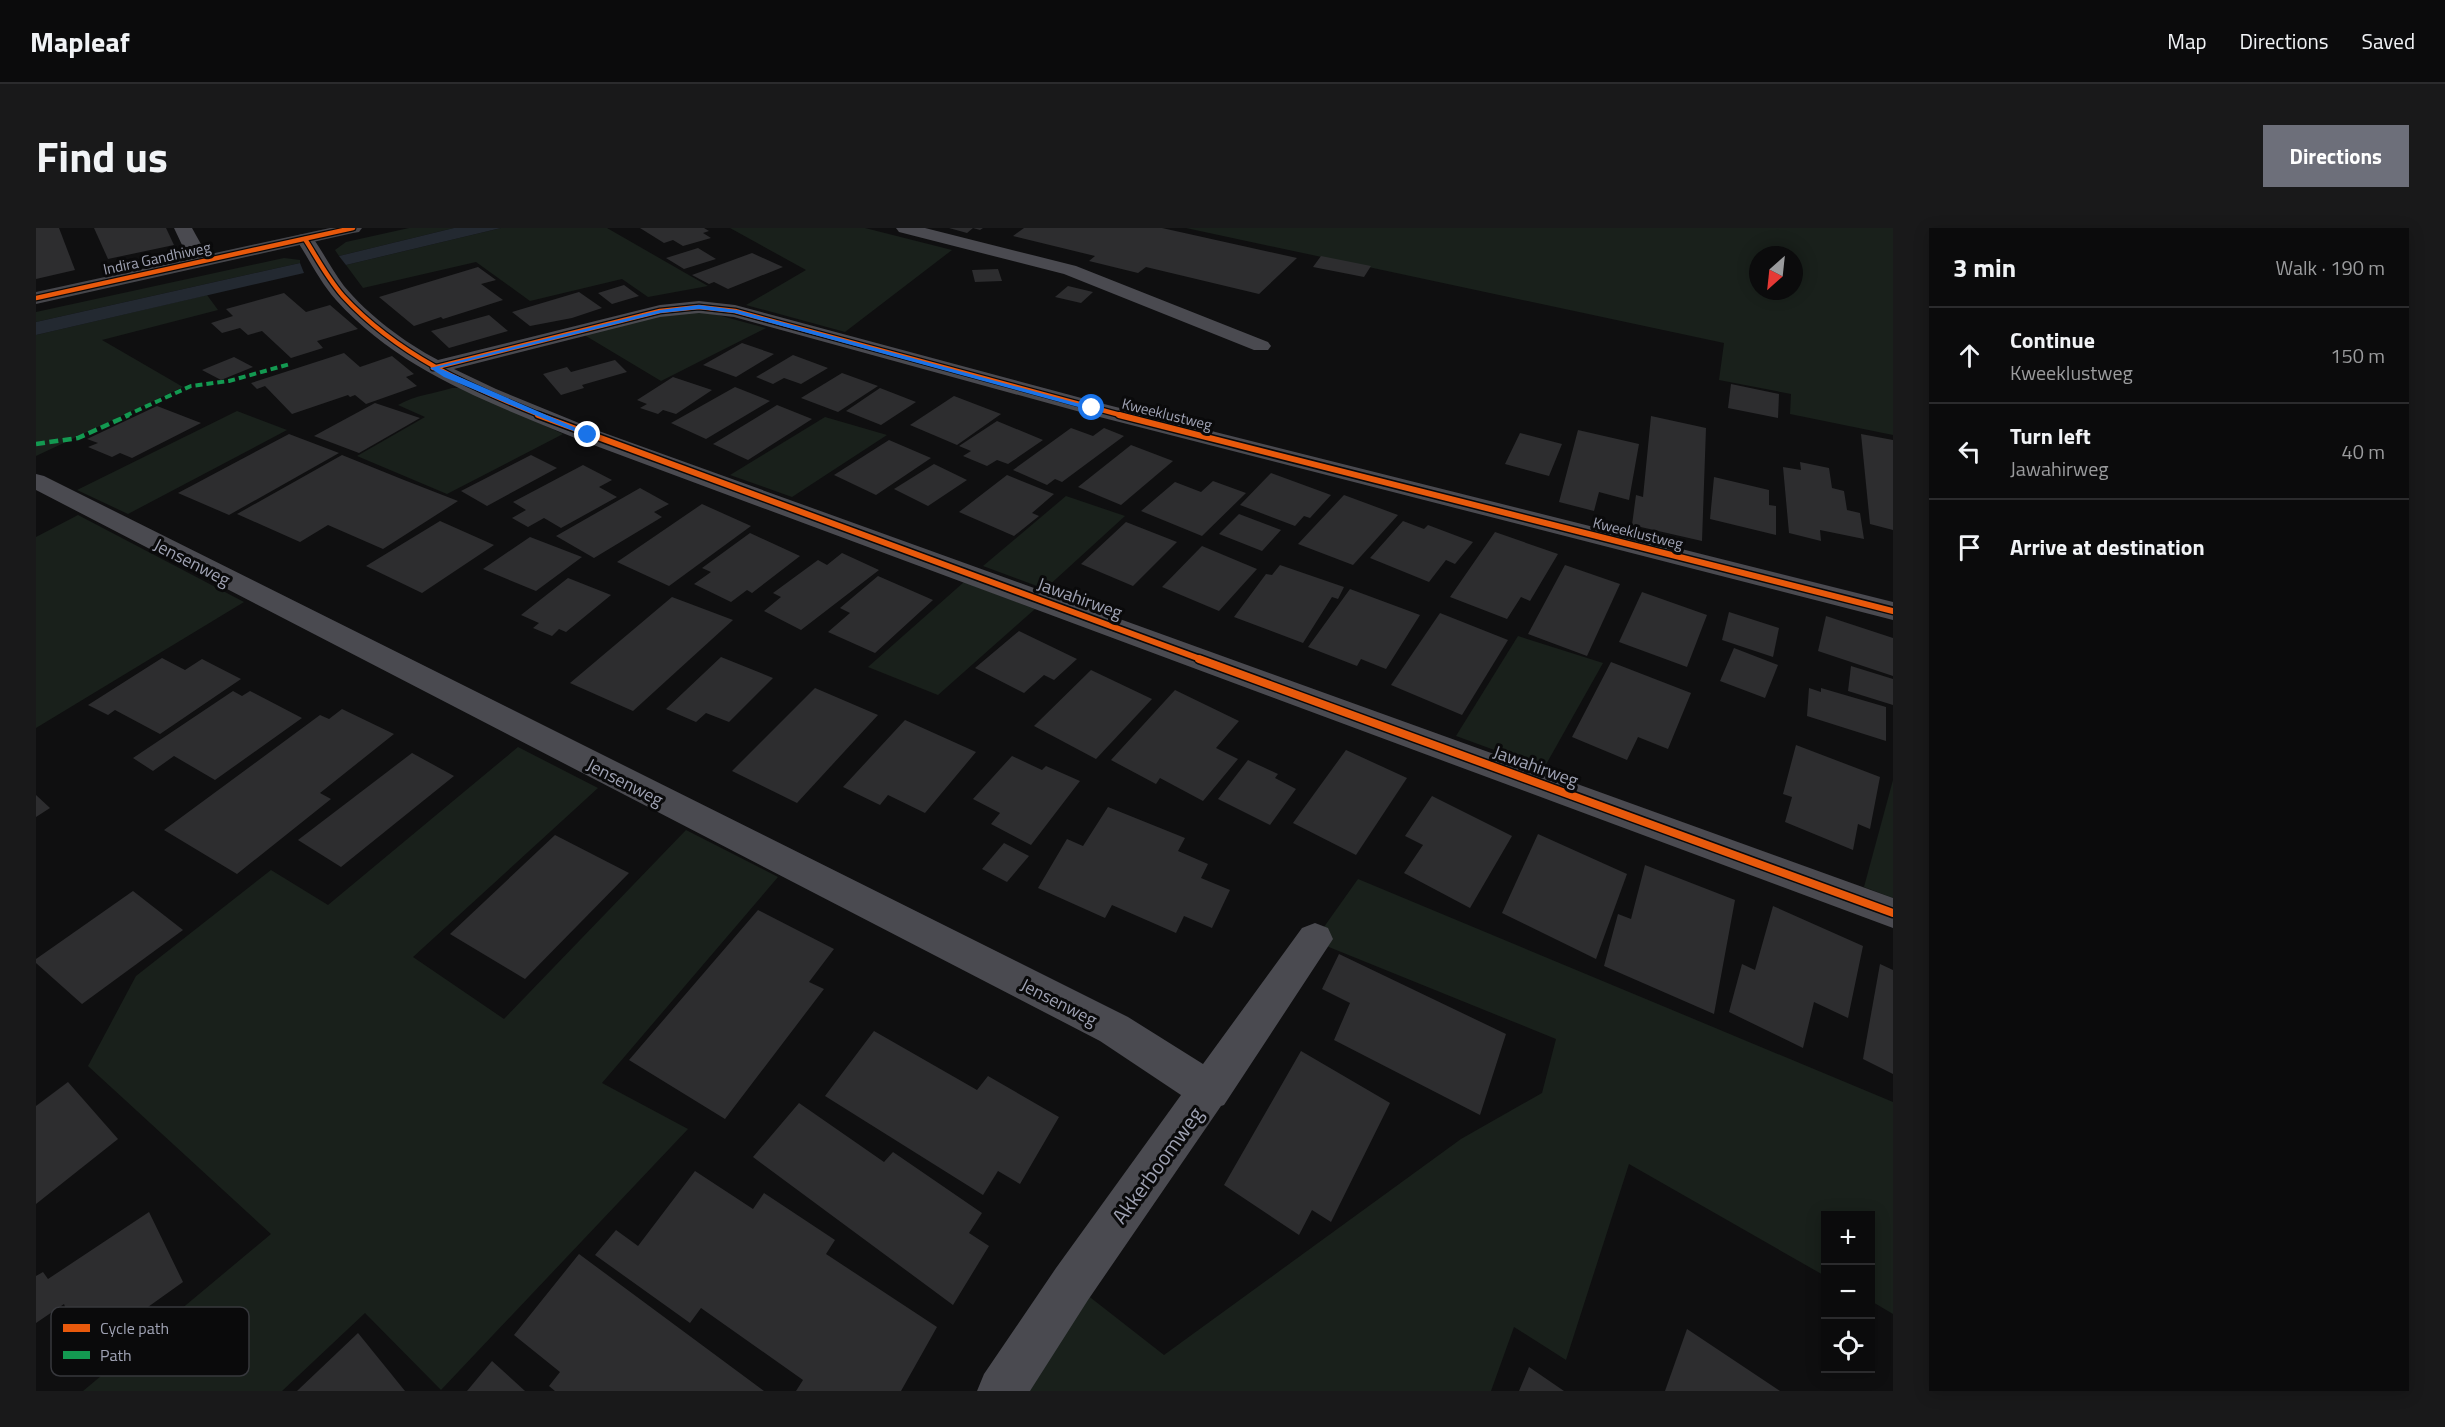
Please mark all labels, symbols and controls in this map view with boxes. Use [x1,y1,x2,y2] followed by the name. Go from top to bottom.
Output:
[30,20,130,63] text: Mapleaf
[2167,25,2207,57] text: Map
[2240,25,2329,57] text: Directions
[2362,25,2415,57] text: Saved
[36,124,168,188] text: Find us
[2263,125,2409,187] button: Directions
[101,235,213,281] street label: Indira Gandhiweg
[1749,246,1803,300] north arrow
[1953,248,2016,287] text: 3 min
[2276,252,2385,283] text: Walk · 190 m
[2010,323,2095,357] text: Continue
[1953,339,1986,372] icon: ahead
[2330,340,2385,371] text: 150 m
[2010,357,2133,388] text: Kweeklustweg
[1120,392,1215,436] street label: Kweeklustweg
[1078,394,1104,420] route start
[2010,419,2091,453] text: Turn left
[574,421,600,447] route end
[1953,435,1986,468] icon: left
[2341,436,2385,467] text: 40 m
[2010,453,2109,484] text: Jawahirweg
[1591,511,1686,555] street label: Kweeklustweg
[2010,530,2205,564] text: Arrive at destination
[149,531,235,593] street label: Jensenweg
[1953,531,1986,564] icon: arrive
[1034,570,1126,626] street label: Jawahirweg
[1490,738,1582,794] street label: Jawahirweg
[582,751,668,813] street label: Jensenweg
[1016,971,1102,1033] street label: Jensenweg
[1103,1100,1211,1230] street label: Akkerboomweg
[1821,1211,1875,1373] map controls
[1821,1211,1875,1265] button: +
[1821,1265,1875,1319] button: −
[51,1307,249,1376] legend
[100,1316,169,1340] text: Cycle path
[1821,1319,1875,1373] button: locate
[100,1343,132,1367] text: Path

